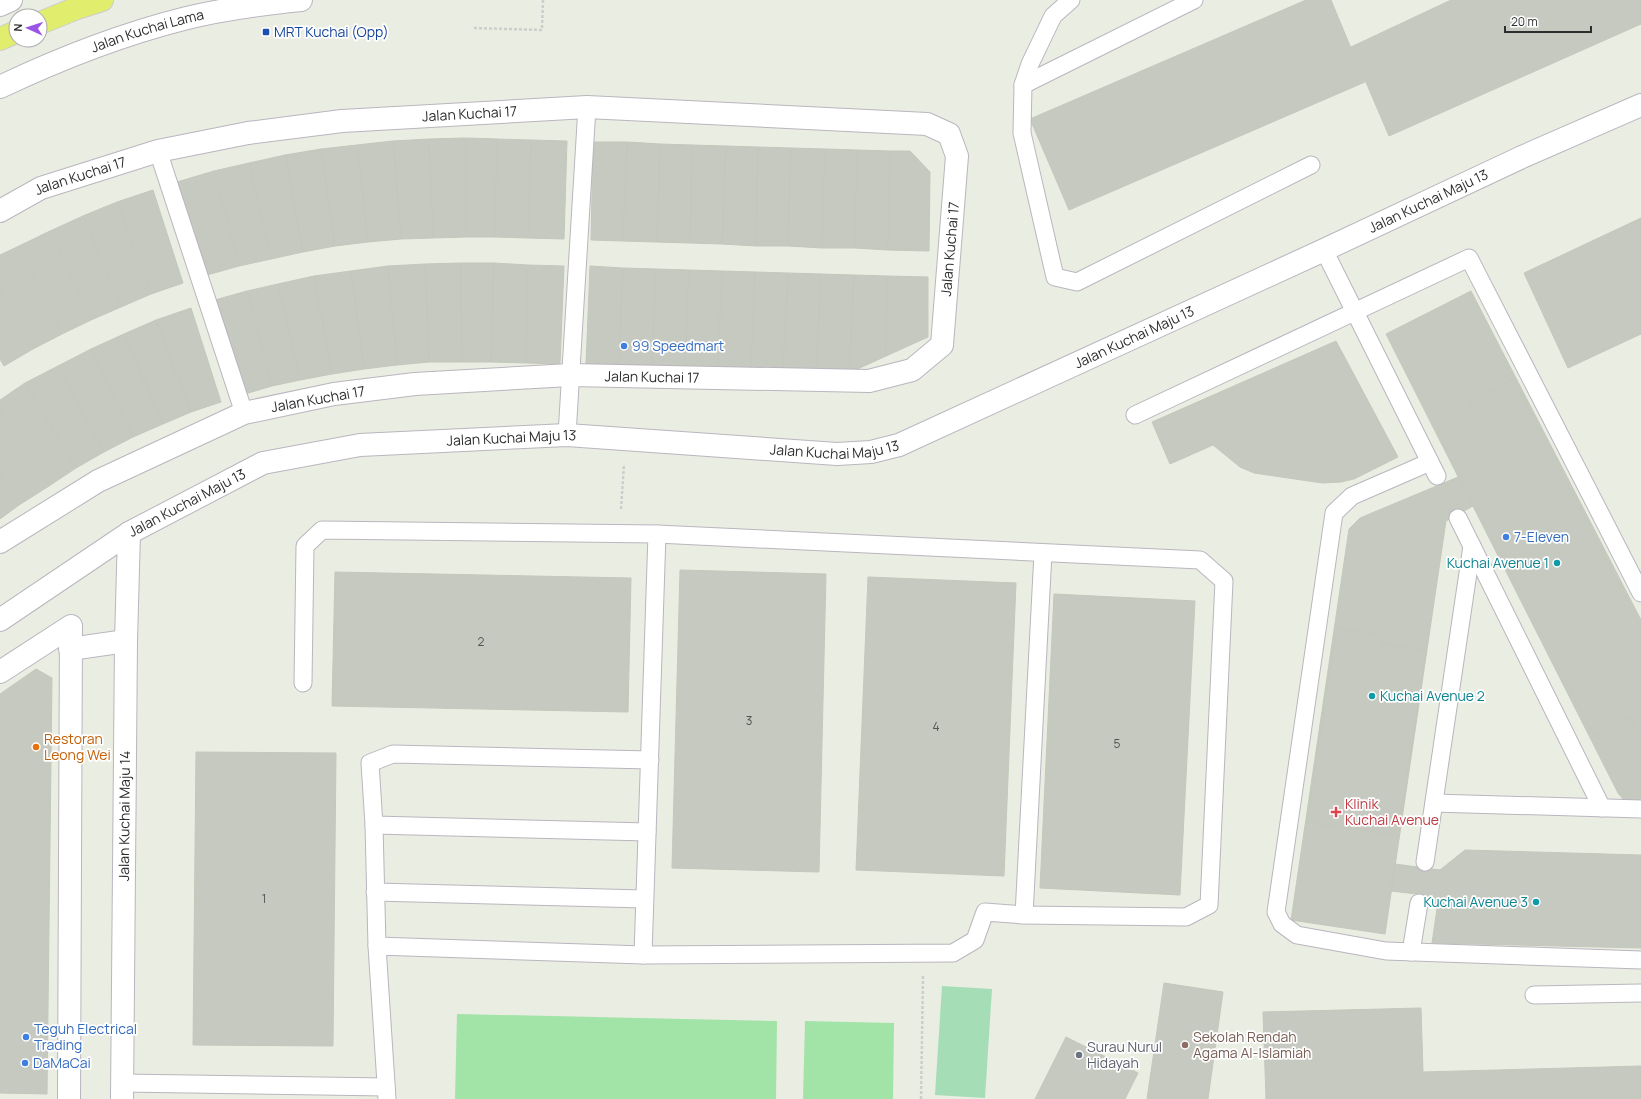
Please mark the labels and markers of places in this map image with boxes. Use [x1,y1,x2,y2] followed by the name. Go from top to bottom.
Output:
[274,22,389,41] place label: MRT Kuchai (Opp)
[261,27,271,37] marker: MRT Kuchai (Opp)
[632,336,724,355] place label: 99 Speedmart
[619,341,629,351] marker: 99 Speedmart
[1514,527,1569,546] place label: 7-Eleven
[1501,532,1511,542] marker: 7-Eleven
[1447,553,1549,572] place label: Kuchai Avenue 1
[1552,558,1562,568] marker: Kuchai Avenue 1
[1380,686,1485,705] place label: Kuchai Avenue 2
[1367,691,1377,701] marker: Kuchai Avenue 2
[44,729,111,764] place label: Restoran Leong Wei
[31,742,41,752] marker: Restoran Leong Wei
[1345,794,1439,829] place label: Klinik Kuchai Avenue
[1330,806,1342,818] marker: Klinik Kuchai Avenue
[1423,892,1528,911] place label: Kuchai Avenue 3
[1531,897,1541,907] marker: Kuchai Avenue 3
[34,1019,137,1054] place label: Teguh Electrical Trading
[1193,1027,1311,1062] place label: Sekolah Rendah Agama Al-Islamiah
[21,1032,31,1042] marker: Teguh Electrical Trading
[1087,1037,1162,1072] place label: Surau Nurul Hidayah
[1180,1040,1190,1050] marker: Sekolah Rendah Agama Al-Islamiah
[1074,1050,1084,1060] marker: Surau Nurul Hidayah
[33,1053,91,1072] place label: DaMaCai
[20,1058,30,1068] marker: DaMaCai

